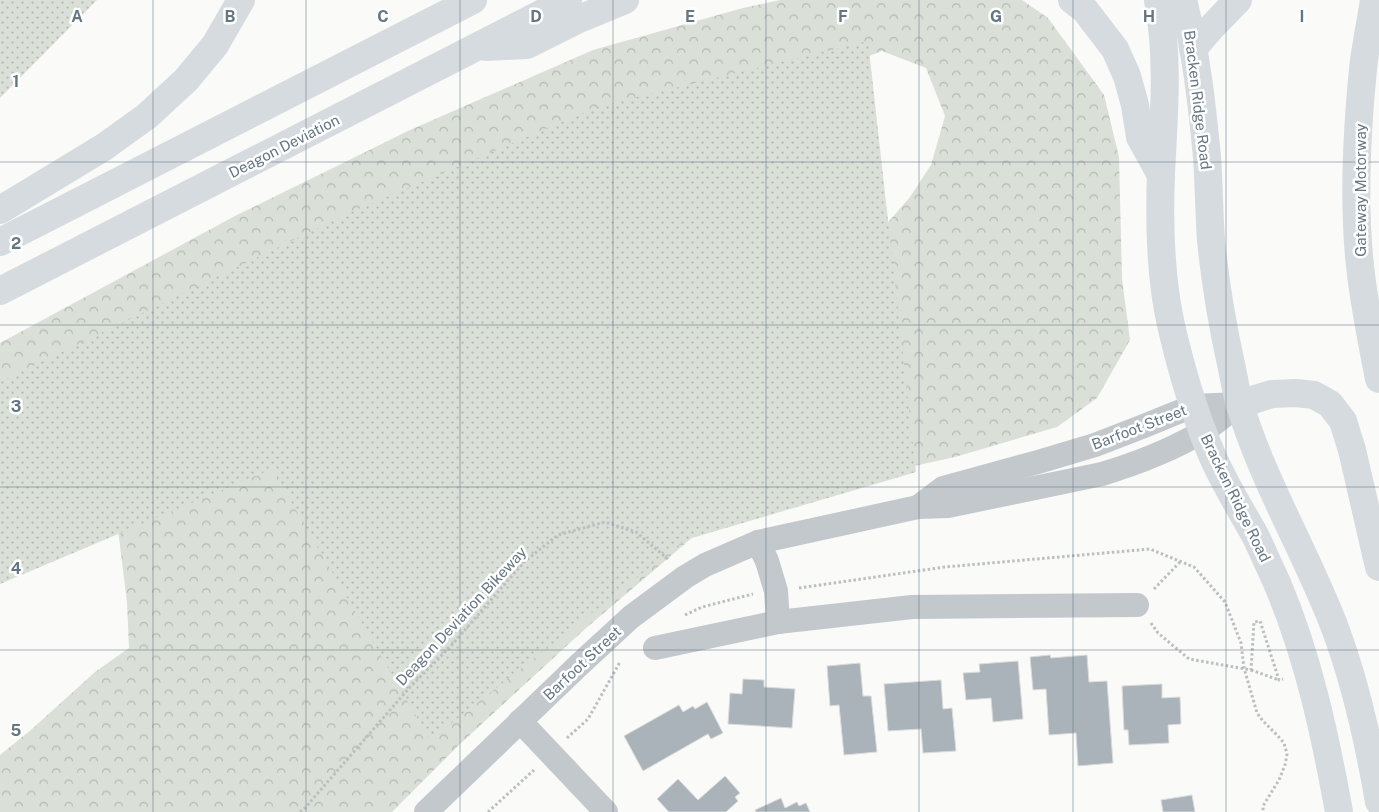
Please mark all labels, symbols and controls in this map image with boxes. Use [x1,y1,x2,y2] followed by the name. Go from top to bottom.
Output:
[71,7,83,26] text: A
[225,7,236,26] text: B
[377,7,389,26] text: C
[530,7,542,26] text: D
[685,7,695,26] text: E
[838,7,848,26] text: F
[990,7,1002,26] text: G
[1143,7,1155,26] text: H
[1300,7,1304,26] text: I
[1181,29,1215,171] street label: Bracken Ridge Road
[13,72,19,91] text: 1
[226,111,342,181] street label: Deagon Deviation
[1352,123,1369,257] street label: Gateway Motorway
[11,234,21,253] text: 2
[11,397,21,416] text: 3
[1089,401,1189,453] street label: Barfoot Street
[1198,431,1274,565] street label: Bracken Ridge Road
[392,543,530,689] street label: Deagon Deviation Bikeway
[11,559,22,578] text: 4
[540,623,625,703] street label: Barfoot Street
[11,721,22,740] text: 5

